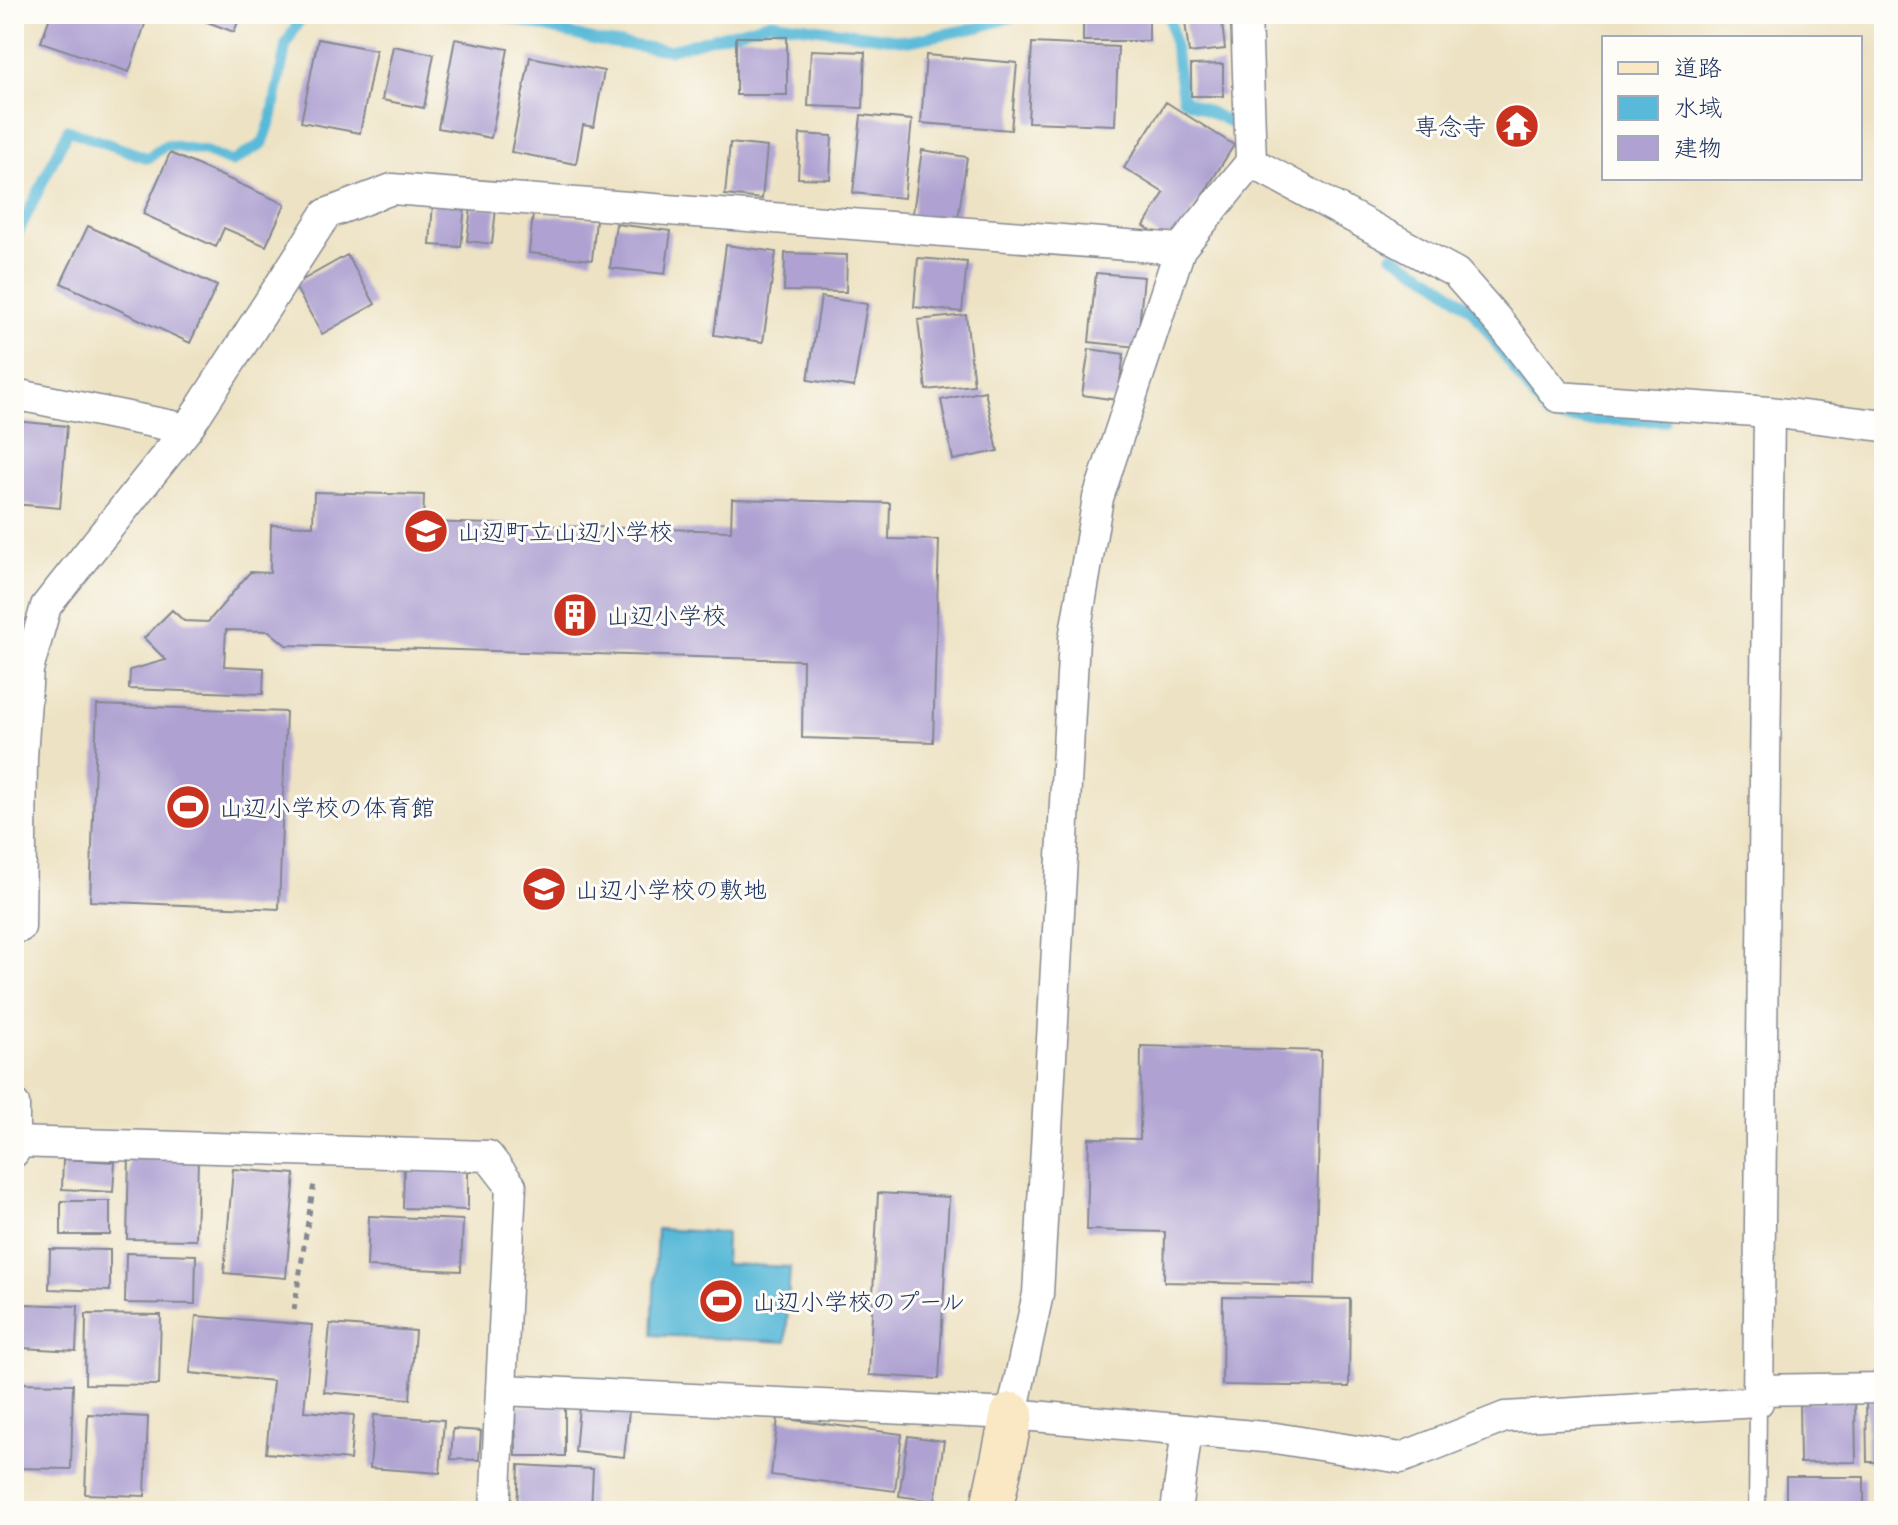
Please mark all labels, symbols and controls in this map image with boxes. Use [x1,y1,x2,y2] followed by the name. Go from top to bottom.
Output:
[1602,36,1862,180] legend
[1674,51,1722,83] text: 道路
[1674,91,1722,123] text: 水域
[1493,102,1541,150] temple icon: 専念寺
[1414,110,1486,142] place label: 専念寺
[1674,131,1722,163] text: 建物
[402,507,450,555] school or university icon: 山辺町立山辺小学校
[457,515,673,547] place label: 山辺町立山辺小学校
[551,591,599,639] building icon: 山辺小学校
[606,599,726,631] place label: 山辺小学校
[164,783,212,831] sports icon: 山辺小学校の体育館
[219,791,435,823] place label: 山辺小学校の体育館
[520,865,568,913] school or university icon: 山辺小学校の敷地
[575,873,767,905] place label: 山辺小学校の敷地
[697,1277,745,1325] sports icon: 山辺小学校のプール
[752,1285,965,1317] place label: 山辺小学校のプール

